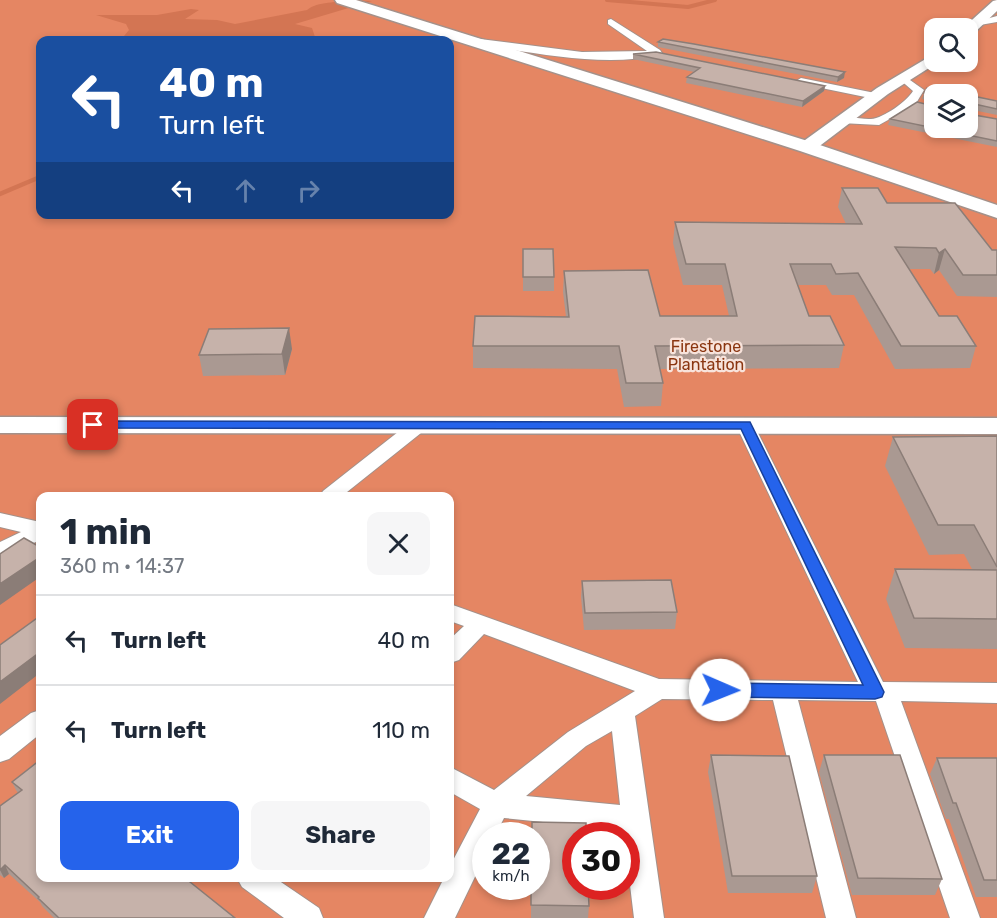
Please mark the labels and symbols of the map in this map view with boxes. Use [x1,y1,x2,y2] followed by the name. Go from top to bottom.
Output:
[668,337,744,374] park label: Firestone Plantation
[67,399,118,450] pin
[688,658,752,722] position arrow
[562,822,640,900] speed limit sign: 30

